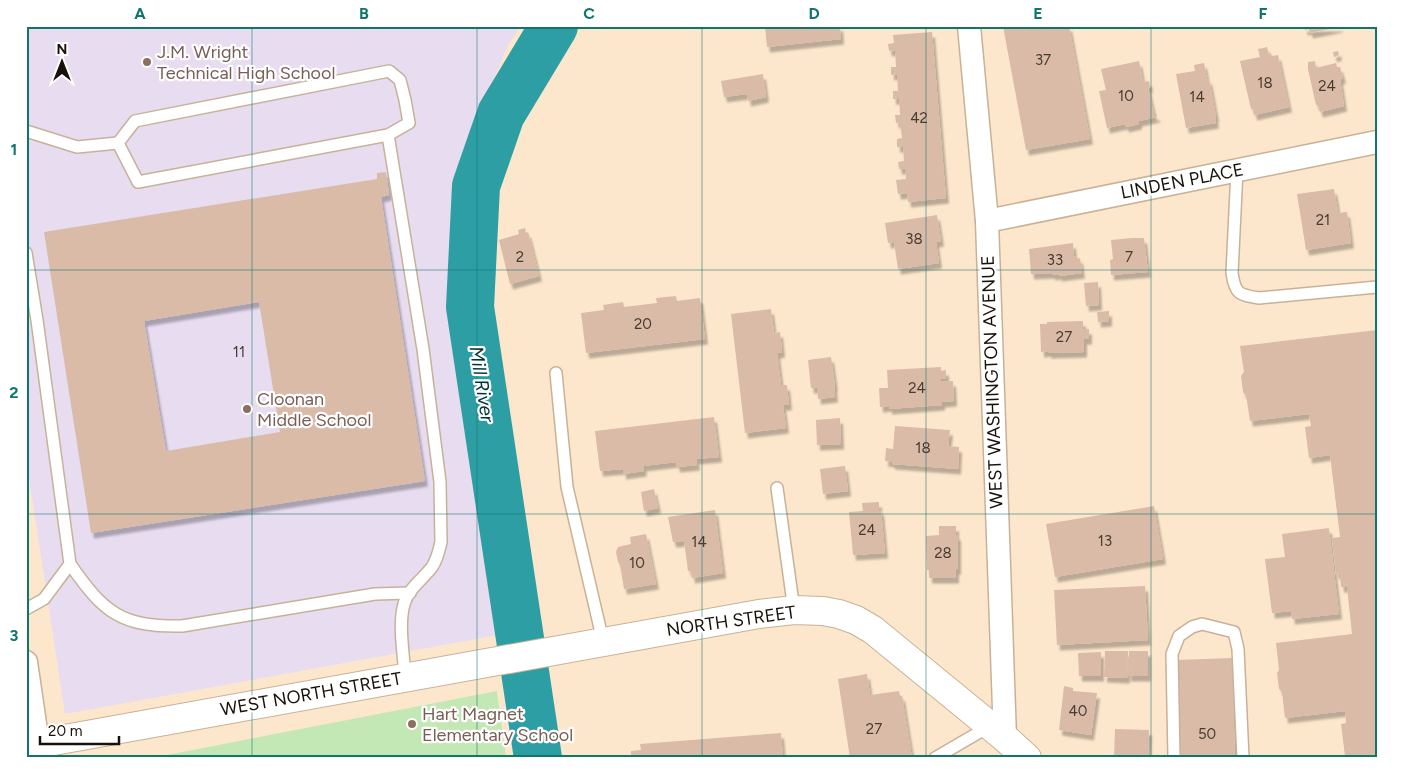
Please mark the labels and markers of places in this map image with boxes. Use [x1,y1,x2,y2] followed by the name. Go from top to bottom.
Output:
[157,41,335,84] place label: J.M. Wright Technical High School
[141,56,153,68] marker: J.M. Wright Technical High School
[257,388,371,431] place label: Cloonan Middle School
[241,403,253,415] marker: Cloonan Middle School
[422,703,573,746] place label: Hart Magnet Elementary School
[406,718,418,730] marker: Hart Magnet Elementary School

